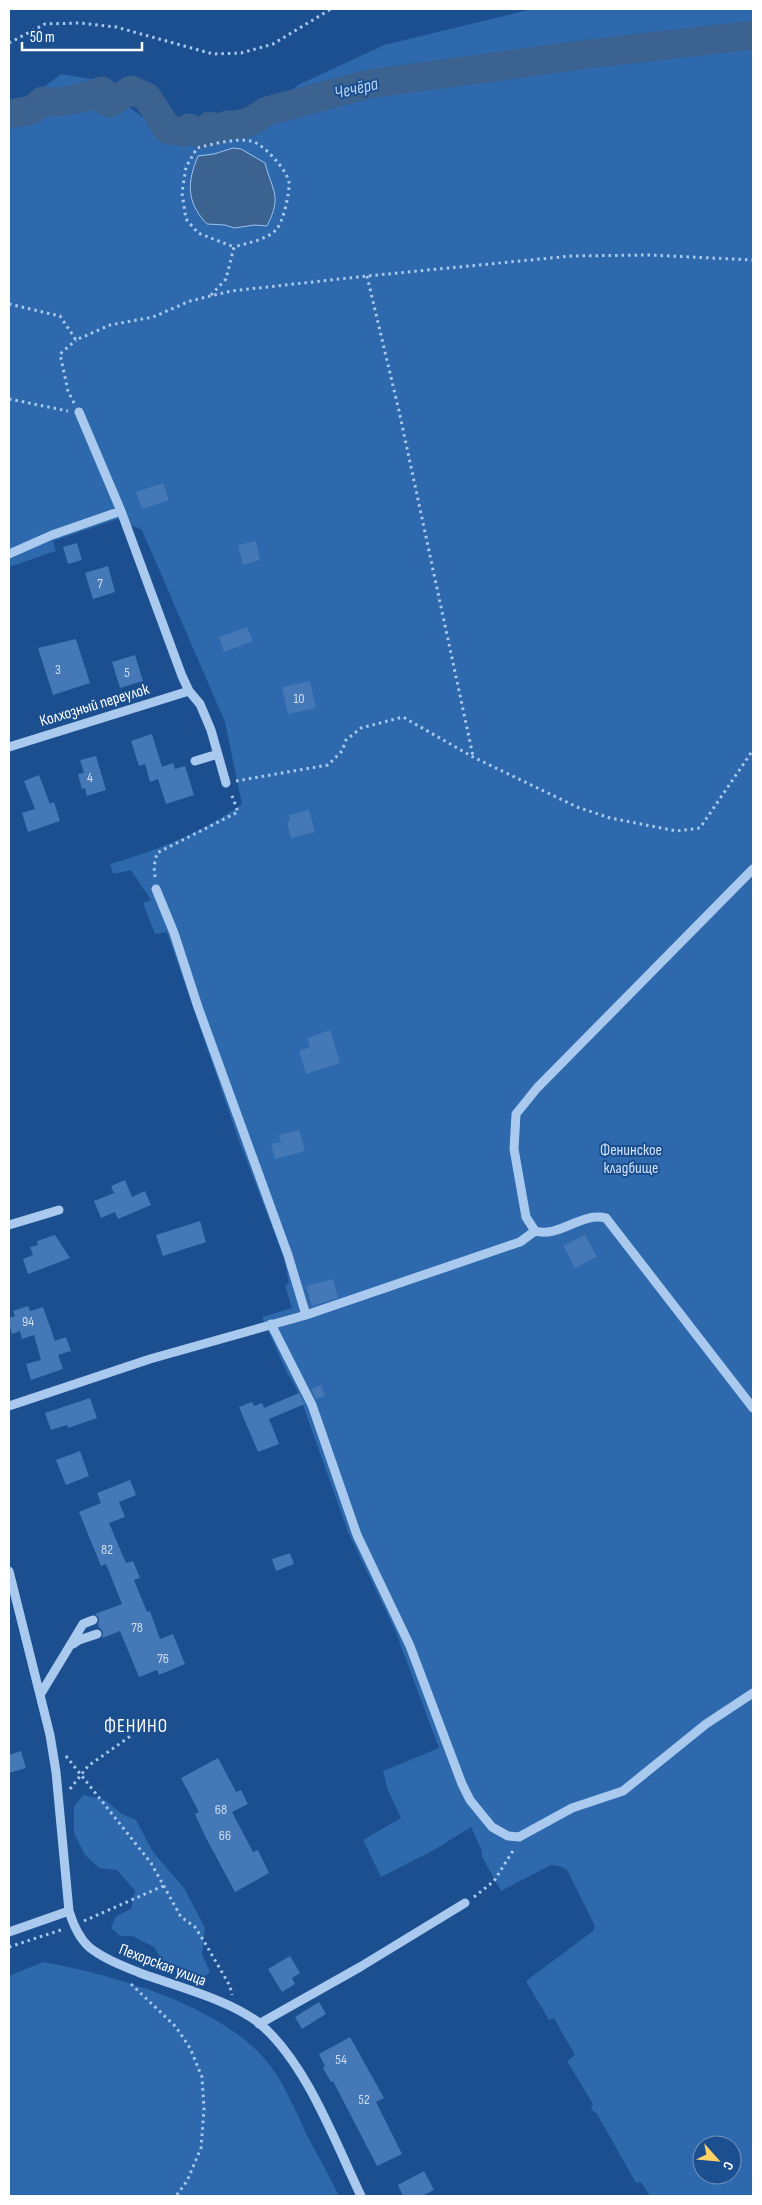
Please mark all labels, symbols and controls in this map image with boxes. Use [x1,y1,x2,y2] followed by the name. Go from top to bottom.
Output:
[22,20,142,52] scale bar
[30,28,55,47] text: 50 m
[332,73,381,104] water label: Чечёра
[97,575,103,592] house number: 7
[55,661,61,678] house number: 3
[124,664,130,681] house number: 5
[37,680,152,731] street label: Колхозный переулок
[293,690,305,707] house number: 10
[87,769,93,786] house number: 4
[600,1141,662,1178] park label: Фенинское кладбище
[22,1313,34,1330] house number: 94
[101,1541,113,1558] house number: 82
[131,1619,143,1636] house number: 78
[157,1650,169,1667] house number: 76
[104,1715,168,1738] district label: ФЕНИНО
[215,1801,227,1818] house number: 68
[219,1827,231,1844] house number: 66
[116,1940,209,1991] street label: Пехорская улица
[335,2051,347,2068] house number: 54
[358,2091,370,2108] house number: 52
[692,2135,742,2185] north arrow
[719,2159,737,2173] text: С

